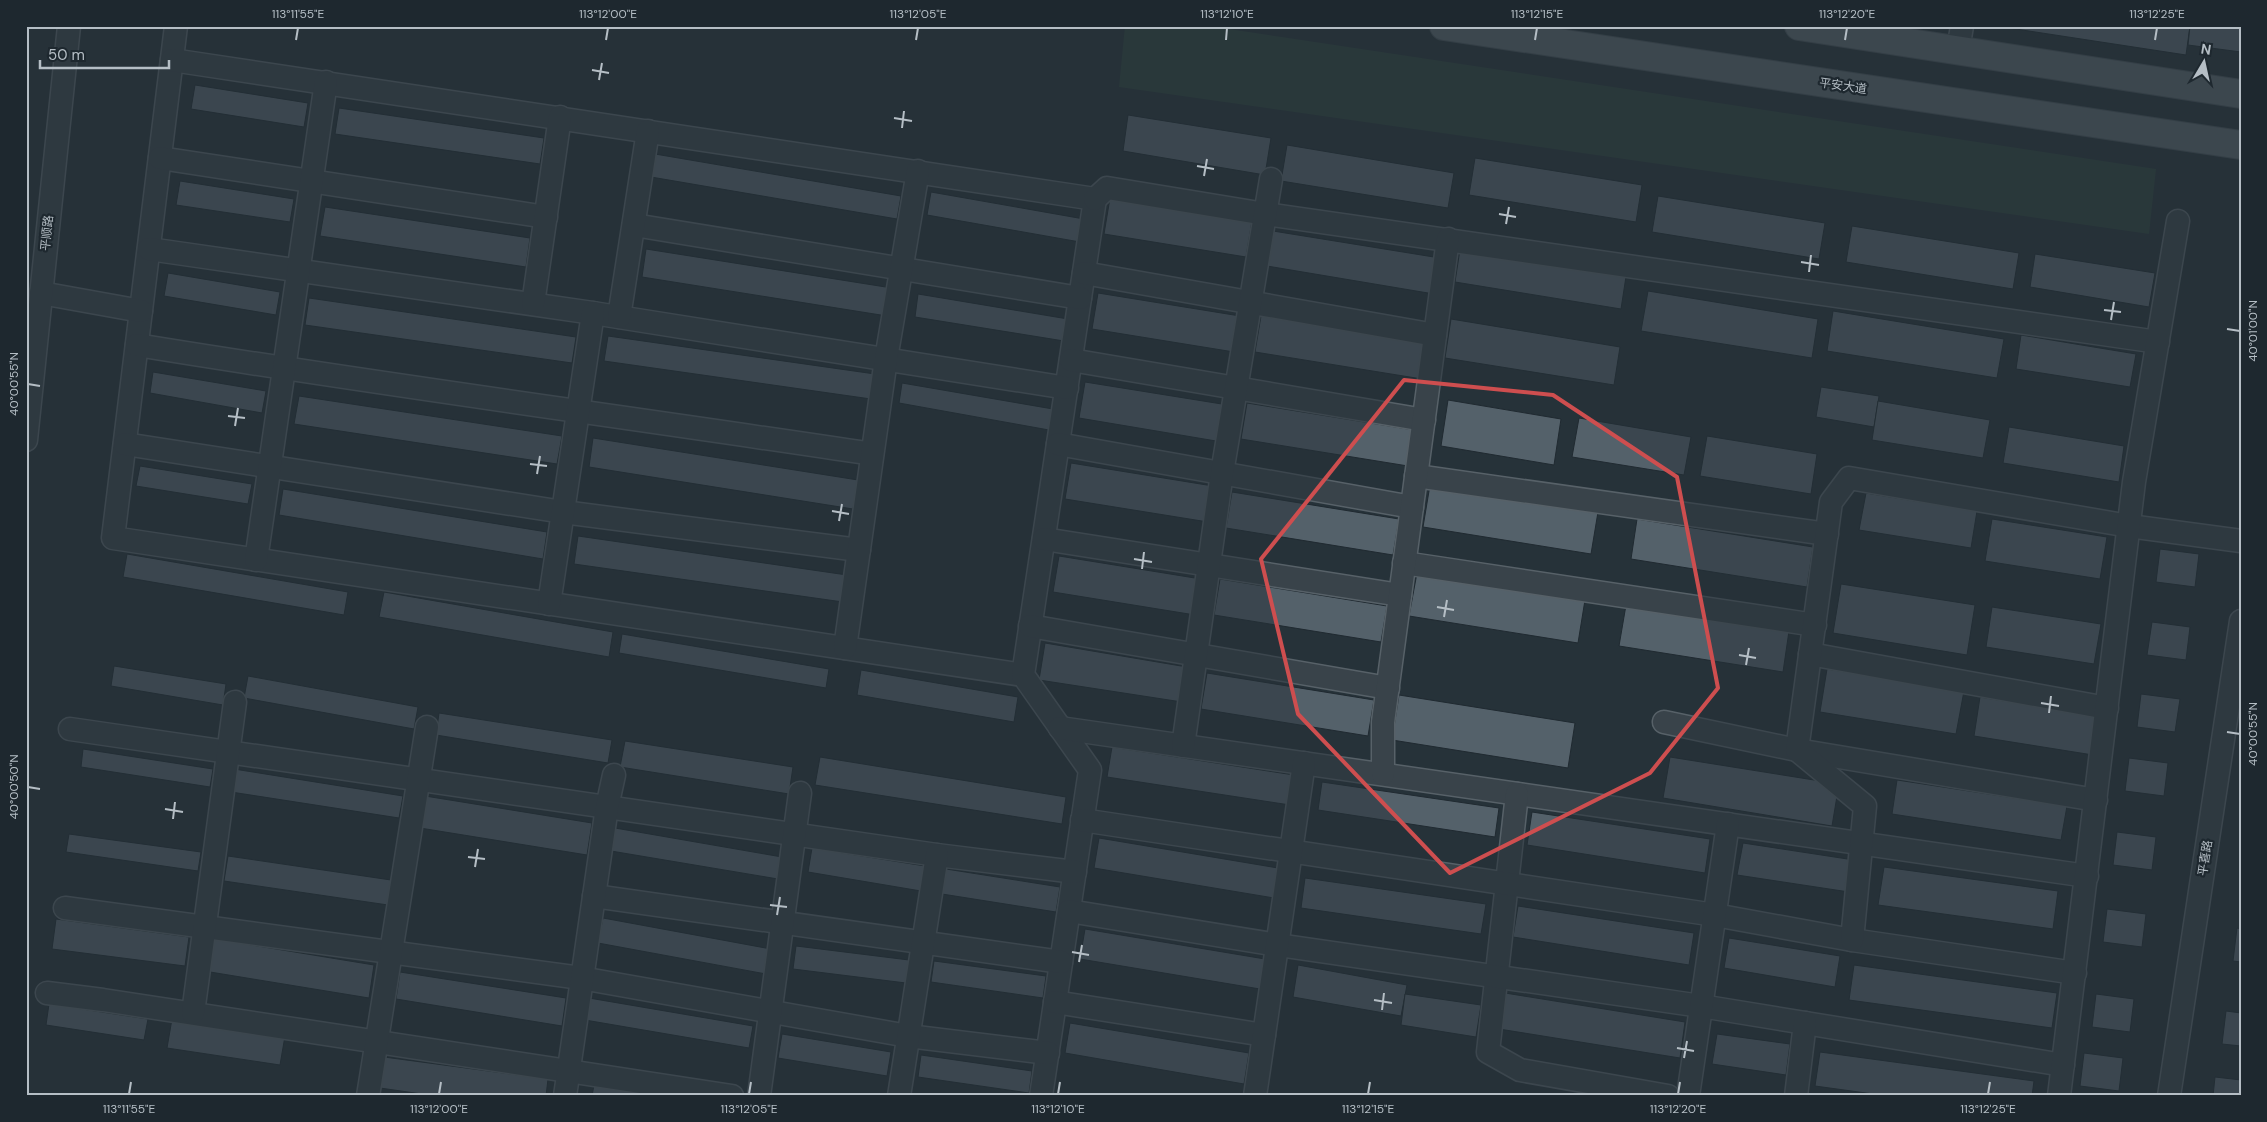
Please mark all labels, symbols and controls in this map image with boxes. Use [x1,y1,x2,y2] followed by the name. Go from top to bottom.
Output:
[272,6,324,22] text: 113°11'55"E
[579,6,637,22] text: 113°12'00"E
[890,6,947,22] text: 113°12'05"E
[1200,6,1254,22] text: 113°12'10"E
[1511,6,1563,22] text: 113°12'15"E
[1819,6,1875,22] text: 113°12'20"E
[2129,6,2185,22] text: 113°12'25"E
[40,38,169,70] scale bar
[2180,38,2230,88] north arrow
[2200,39,2212,59] text: N
[48,45,85,65] text: 50 m
[1818,75,1868,97] street label: 平安大道
[37,214,57,252] street label: 平顺路
[2245,300,2261,362] text: 40°01'00"N
[6,352,22,416] text: 40°00'55"N
[2245,702,2261,766] text: 40°00'55"N
[6,755,22,819] text: 40°00'50"N
[2194,839,2216,877] street label: 平喜路
[103,1101,155,1117] text: 113°11'55"E
[410,1101,468,1117] text: 113°12'00"E
[721,1101,778,1117] text: 113°12'05"E
[1031,1101,1085,1117] text: 113°12'10"E
[1342,1101,1394,1117] text: 113°12'15"E
[1650,1101,1706,1117] text: 113°12'20"E
[1960,1101,2016,1117] text: 113°12'25"E

